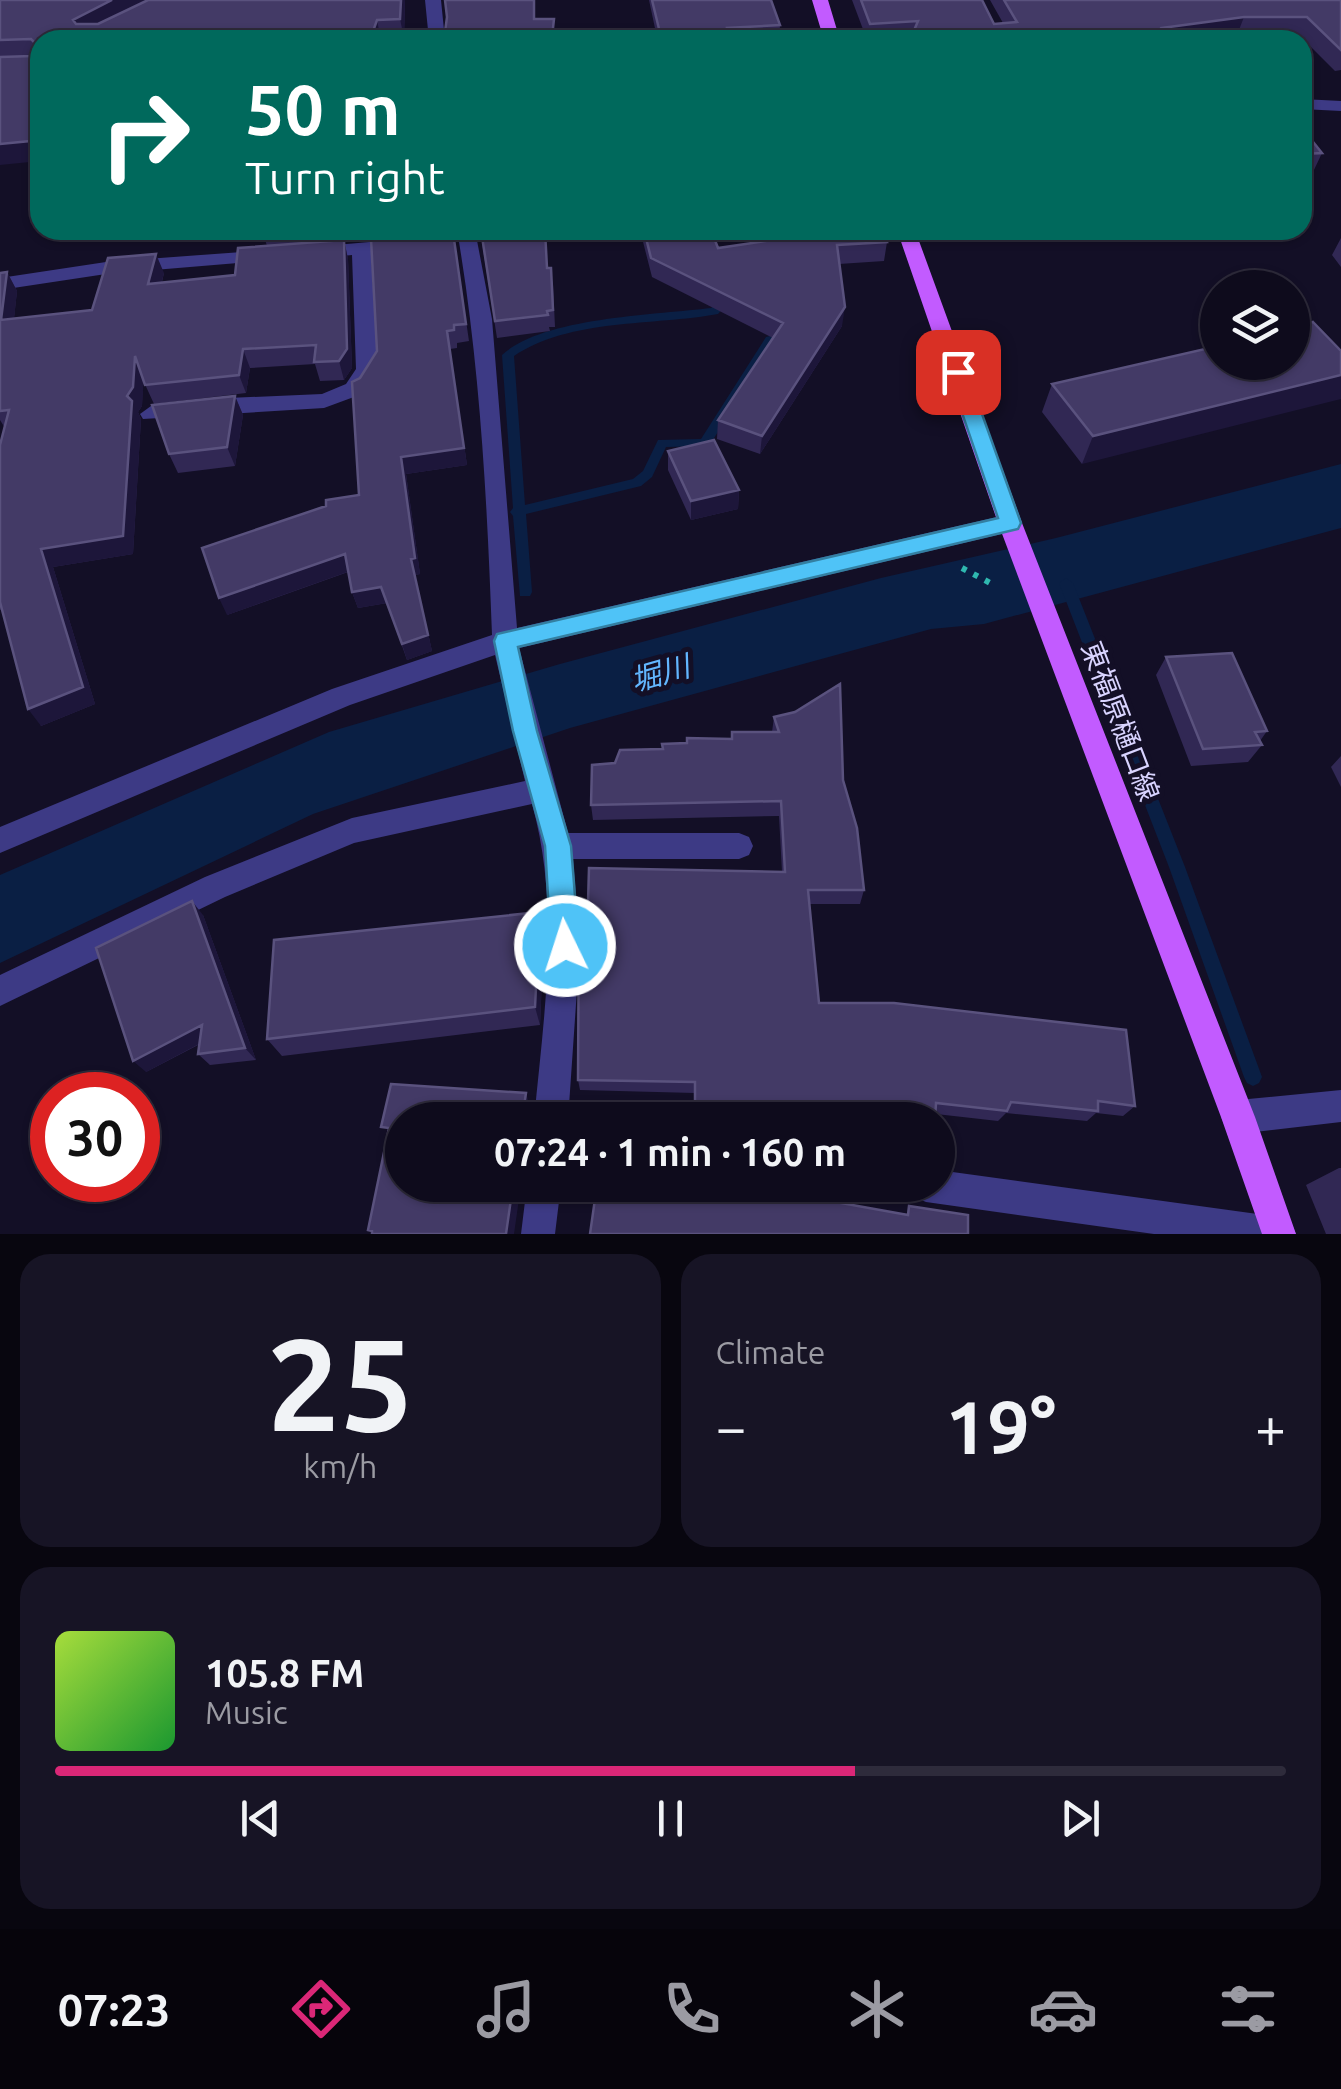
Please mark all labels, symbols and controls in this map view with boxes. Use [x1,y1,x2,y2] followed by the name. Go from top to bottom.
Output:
[80,70,210,200] icon: right
[245,70,401,148] text: 50 m
[245,152,445,203] text: Turn right
[1200,270,1310,380] map controls
[1200,270,1310,380] button: layers
[916,330,1001,415] pin
[931,345,986,400] icon: arrive
[1076,637,1166,805] street label: 東福原樋口線
[626,648,696,698] water label: 堀川
[513,894,617,998] position arrow
[30,1072,160,1202] speed limit sign: 30
[494,1131,846,1173] text: 07:24 · 1 min · 160 m
[267,1310,414,1456] text: 25
[716,1334,826,1370] text: Climate
[945,1384,1056,1468] text: 19°
[716,1396,747,1457] text: −
[1255,1396,1286,1457] text: +
[303,1448,377,1484] text: km/h
[205,1652,364,1694] text: 105.8 FM
[205,1694,288,1730] text: Music
[233,1791,288,1846] icon: previous
[643,1791,698,1846] icon: pause
[1053,1791,1108,1846] icon: next
[286,1974,356,2044] icon: directions
[471,1974,541,2044] icon: music
[657,1974,727,2044] icon: phone
[842,1974,912,2044] icon: climate
[1028,1974,1098,2044] icon: car
[1213,1974,1283,2044] icon: filters
[58,1984,170,2035] text: 07:23

